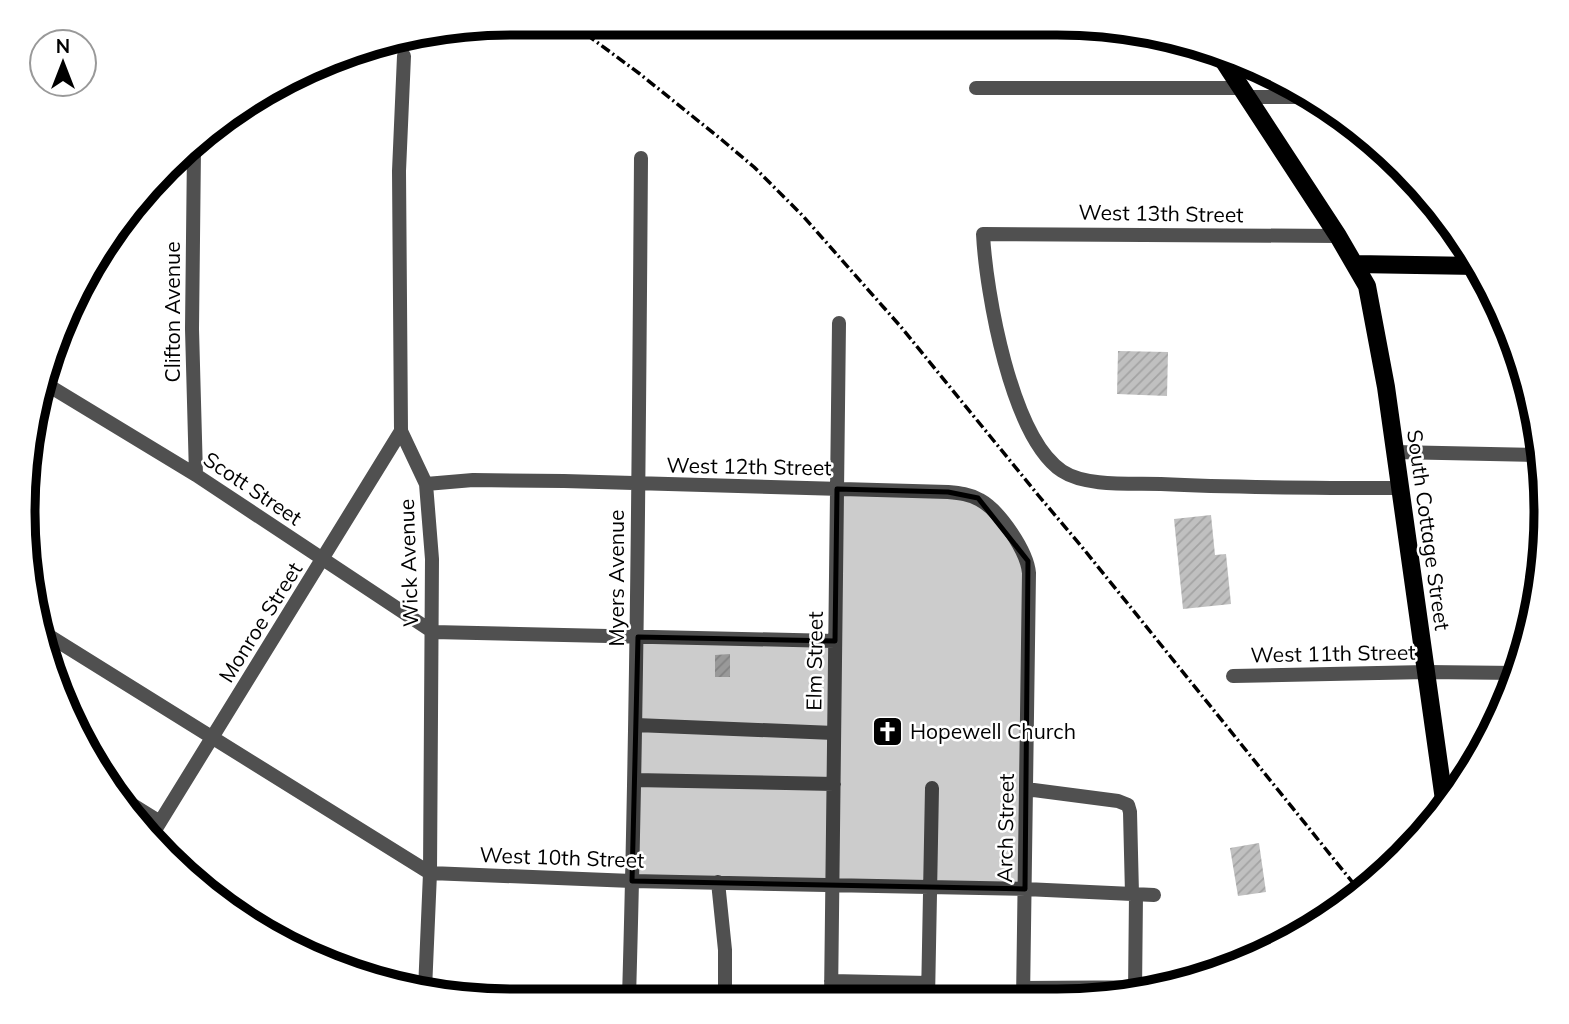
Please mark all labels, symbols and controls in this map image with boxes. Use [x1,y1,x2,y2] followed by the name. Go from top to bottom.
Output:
[28,28,98,98] north arrow
[56,34,70,58] text: N
[1078,199,1244,227] street label: West 13th Street
[159,241,185,383] street label: Clifton Avenue
[1402,428,1456,632] street label: South Cottage Street
[199,446,307,530] street label: Scott Street
[666,452,832,480] street label: West 12th Street
[393,498,423,628] street label: Wick Avenue
[603,509,629,647] street label: Myers Avenue
[213,557,307,687] street label: Monroe Street
[800,611,828,711] street label: Elm Street
[1250,639,1416,667] street label: West 11th Street
[870,714,904,748] church icon: Hopewell Church
[910,718,1076,744] place label: Hopewell Church
[991,773,1019,883] street label: Arch Street
[479,841,645,873] street label: West 10th Street

